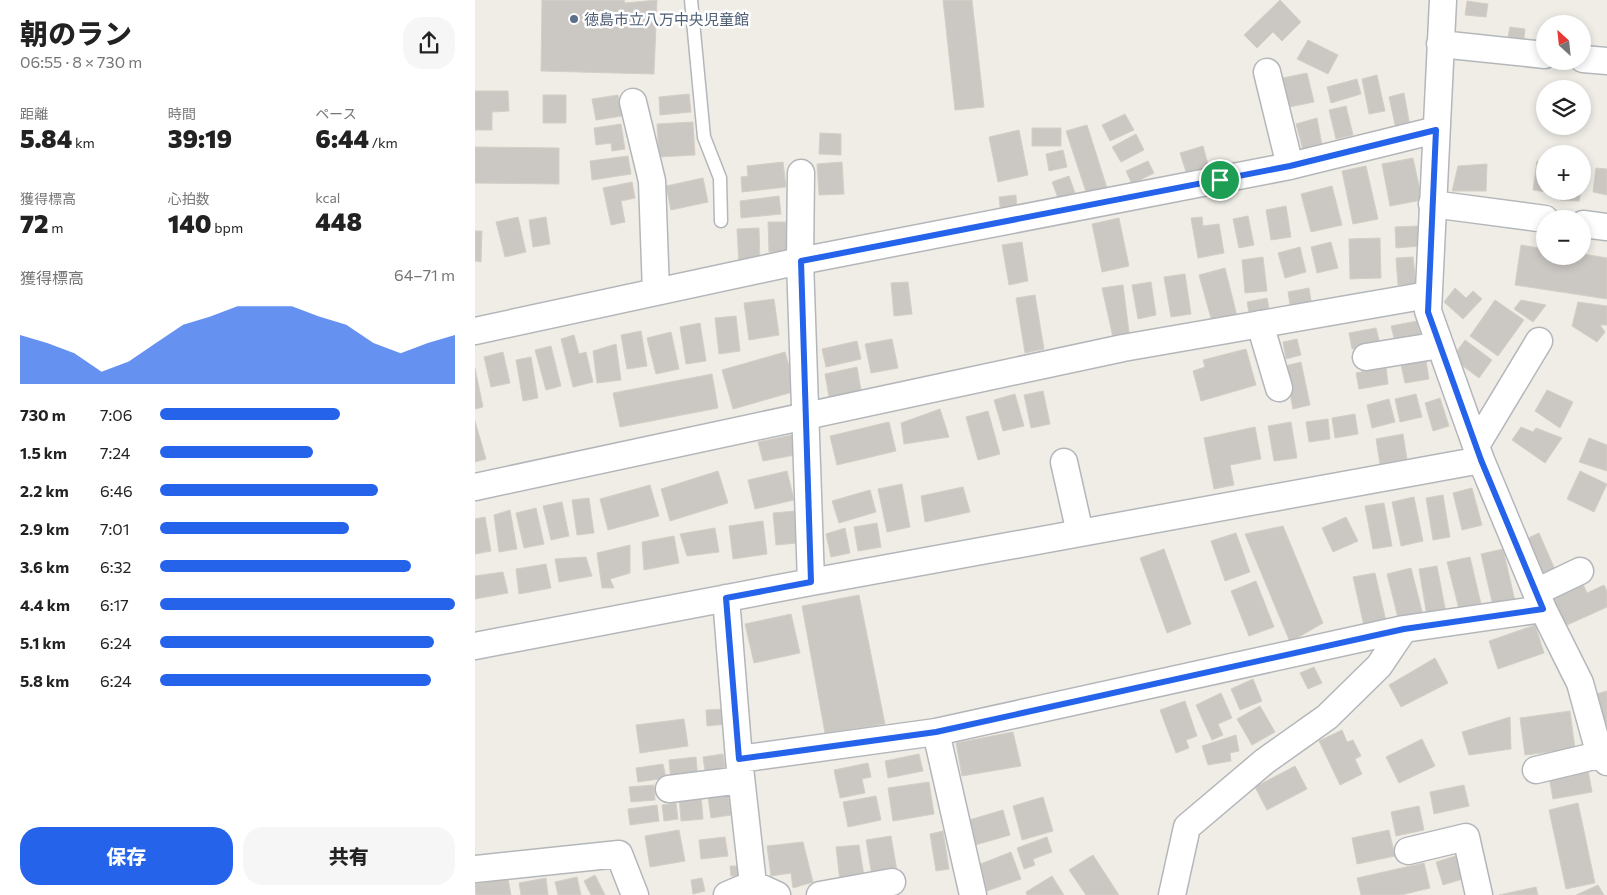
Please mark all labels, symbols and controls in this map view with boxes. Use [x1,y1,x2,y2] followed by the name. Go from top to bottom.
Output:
[584,10,749,28] place label: 徳島市立八万中央児童館
[568,13,580,25] marker: 徳島市立八万中央児童館
[1536,15,1591,70] north arrow
[1536,15,1591,265] map controls
[20,16,132,50] text: 朝のラン
[403,17,455,69] button: share
[20,52,142,71] text: 06:55 · 8 × 730 m
[1536,80,1591,135] button: layers
[20,105,48,122] text: 距離
[168,105,196,122] text: 時間
[315,105,357,122] text: ペース
[20,123,72,153] text: 5.84
[168,123,232,153] text: 39:19
[315,123,369,153] text: 6:44
[72,134,95,151] text: km
[369,134,398,151] text: /km
[1536,145,1591,200] button: +
[1199,159,1241,201] pin
[1206,166,1234,194] icon: arrive
[315,189,340,206] text: kcal
[20,190,76,207] text: 獲得標高
[168,190,210,207] text: 心拍数
[315,206,362,236] text: 448
[20,208,48,238] text: 72
[168,208,212,238] text: 140
[1536,210,1591,265] button: −
[48,219,63,236] text: m
[212,219,243,236] text: bpm
[394,265,455,284] text: 64–71 m
[20,268,84,287] text: 獲得標高
[20,405,66,424] text: 730 m
[100,405,132,424] text: 7:06
[20,443,67,462] text: 1.5 km
[100,443,130,462] text: 7:24
[20,481,69,500] text: 2.2 km
[100,481,133,500] text: 6:46
[20,519,69,538] text: 2.9 km
[100,519,130,538] text: 7:01
[20,557,69,576] text: 3.6 km
[100,557,131,576] text: 6:32
[20,595,70,614] text: 4.4 km
[100,595,129,614] text: 6:17
[20,633,66,652] text: 5.1 km
[100,633,132,652] text: 6:24
[20,671,69,690] text: 5.8 km
[100,671,132,690] text: 6:24
[20,827,233,885] button: 保存
[243,827,455,885] button: 共有

